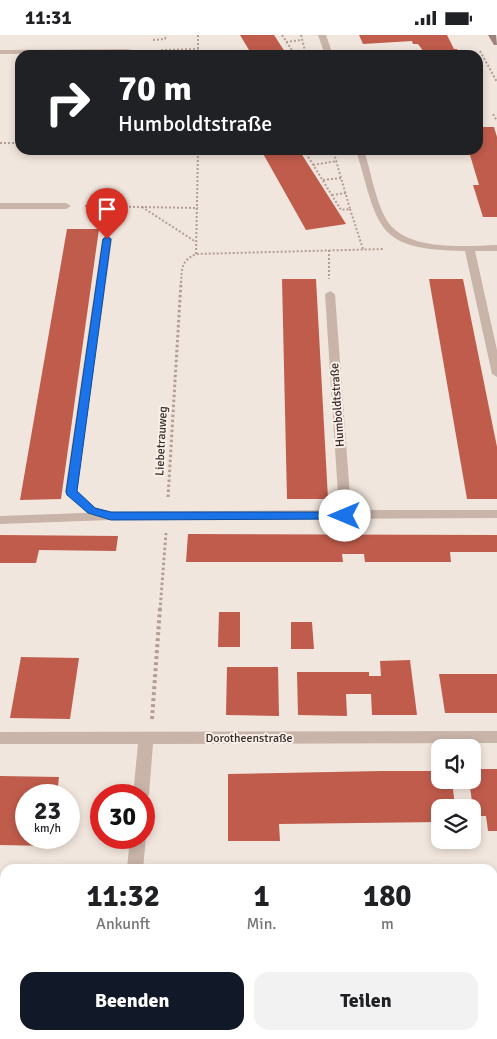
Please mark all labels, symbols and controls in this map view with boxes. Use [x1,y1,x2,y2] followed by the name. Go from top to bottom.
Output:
[25,6,72,30] text: 11:31
[118,67,192,110] text: 70 m
[35,70,100,135] icon: right
[118,110,272,137] text: Humboldtstraße
[86,188,128,239] pin
[93,195,121,223] icon: arrive
[327,362,348,447] street label: Humboldtstraße
[152,406,171,476] street label: Liebetrauweg
[318,489,370,541] position arrow
[205,731,293,746] street label: Dorotheenstraße
[431,739,481,849] map controls
[431,739,481,789] button: sound
[90,784,155,849] speed limit sign: 30
[34,795,61,826] text: 23
[431,799,481,849] button: layers
[34,821,61,836] text: km/h
[86,878,160,915] text: 11:32
[253,878,270,915] text: 1
[363,878,412,915] text: 180
[96,914,150,934] text: Ankunft
[246,914,277,934] text: Min.
[381,914,394,934] text: m
[20,972,244,1030] button: Beenden
[254,972,478,1030] button: Teilen

